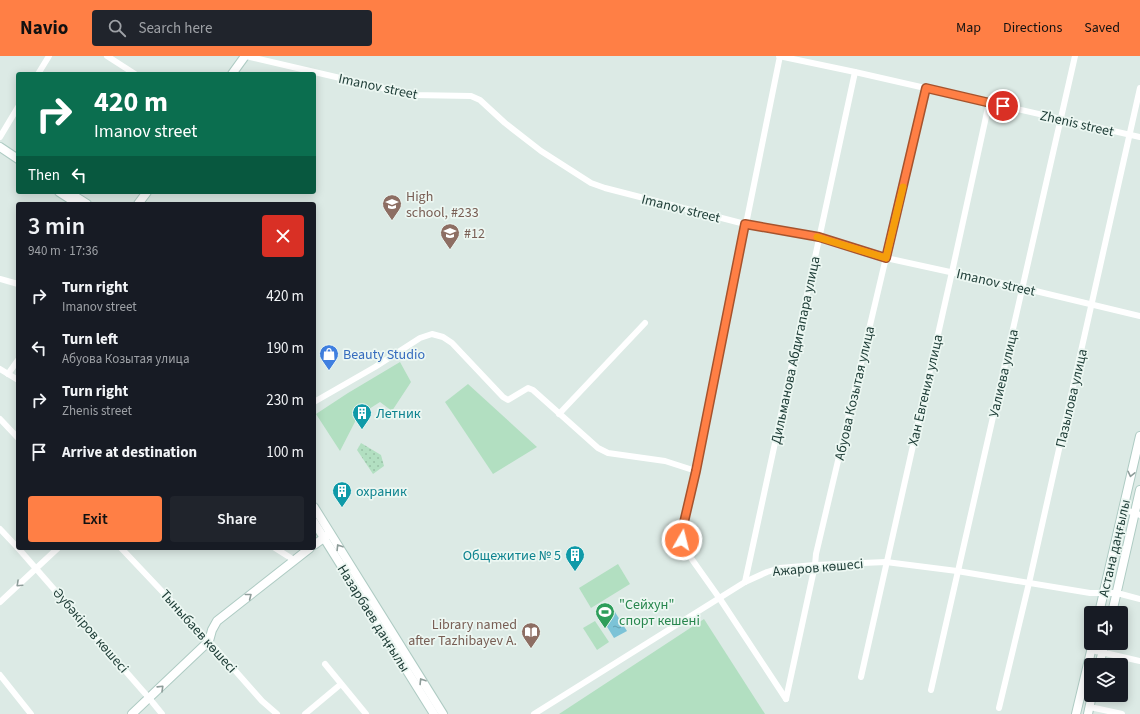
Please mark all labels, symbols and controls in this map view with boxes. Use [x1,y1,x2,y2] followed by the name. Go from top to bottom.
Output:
[92,10,372,46] search box
[20,15,68,42] text: Navio
[106,17,128,39] icon: search
[138,18,212,39] text: Search here
[956,18,981,38] text: Map
[1003,18,1062,38] text: Directions
[1084,18,1120,38] text: Saved
[336,69,419,105] street label: Imanov street
[94,82,168,122] text: 420 m
[28,88,80,140] icon: right
[986,89,1020,123] pin
[992,95,1014,117] icon: arrive
[1038,106,1116,142] street label: Zhenis street
[94,119,197,144] text: Imanov street
[68,164,90,186] icon: left
[28,165,60,186] text: Then
[406,187,479,223] place label: High school, #233
[639,190,722,228] street label: Imanov street
[381,193,403,221] school or university icon: High school, #233
[28,209,85,244] text: 3 min
[262,215,304,257] button: close
[439,222,461,250] school or university icon: #12
[464,224,485,244] place label: #12
[28,242,98,260] text: 940 m · 17:36
[766,254,826,446] street label: Дильманова Абдигапара улица
[954,264,1037,302] street label: Imanov street
[62,277,128,298] text: Turn right
[28,285,50,307] icon: right
[266,286,304,307] text: 420 m
[62,298,137,316] text: Imanov street
[830,324,880,462] street label: Абуова Козытая улица
[984,327,1024,419] street label: Уалиева улица
[62,329,118,350] text: Turn left
[903,333,949,448] street label: Хан Евгения улица
[28,337,50,359] icon: left
[266,338,304,359] text: 190 m
[318,343,340,371] shop icon: Beauty Studio
[343,345,425,365] place label: Beauty Studio
[1051,347,1093,449] street label: Пазылова улица
[62,350,189,368] text: Абуова Козытая улица
[62,381,128,402] text: Turn right
[28,389,50,411] icon: right
[266,390,304,411] text: 230 m
[62,402,132,420] text: Zhenis street
[351,402,373,430] building icon: Летник
[376,404,421,424] place label: Летник
[28,441,50,463] icon: arrive
[62,442,197,463] text: Arrive at destination
[266,442,304,463] text: 100 m
[1128,471,1136,477] one-way arrow
[331,480,353,508] building icon: охраник
[356,482,407,502] place label: охраник
[28,496,162,542] button: Exit
[170,496,304,542] button: Share
[1094,497,1136,599] street label: Астана даңғылы
[661,519,703,561] position arrow
[336,544,344,551] one-way arrow
[564,544,586,572] building icon: Общежитие № 5
[463,546,561,566] place label: Общежитие № 5
[772,554,864,582] street label: Ажаров көшесі
[332,561,414,676] street label: Назарбаев даңғылы
[16,579,24,587] one-way arrow
[47,584,133,678] street label: Әубәкіров көшесі
[155,585,241,678] street label: Тыныбаев көшесі
[245,594,252,601] one-way arrow
[619,595,700,631] place label: "Сейхун" спорт кешені
[594,601,616,629] sports icon: "Сейхун" спорт кешені
[1084,606,1128,702] map controls
[1084,606,1128,650] button: sound
[408,615,517,651] place label: Library named after Tazhibayev A.
[520,621,542,649] library icon: Library named after Tazhibayev A.
[1084,658,1128,702] button: layers
[420,678,427,685] one-way arrow
[156,685,164,692] one-way arrow

